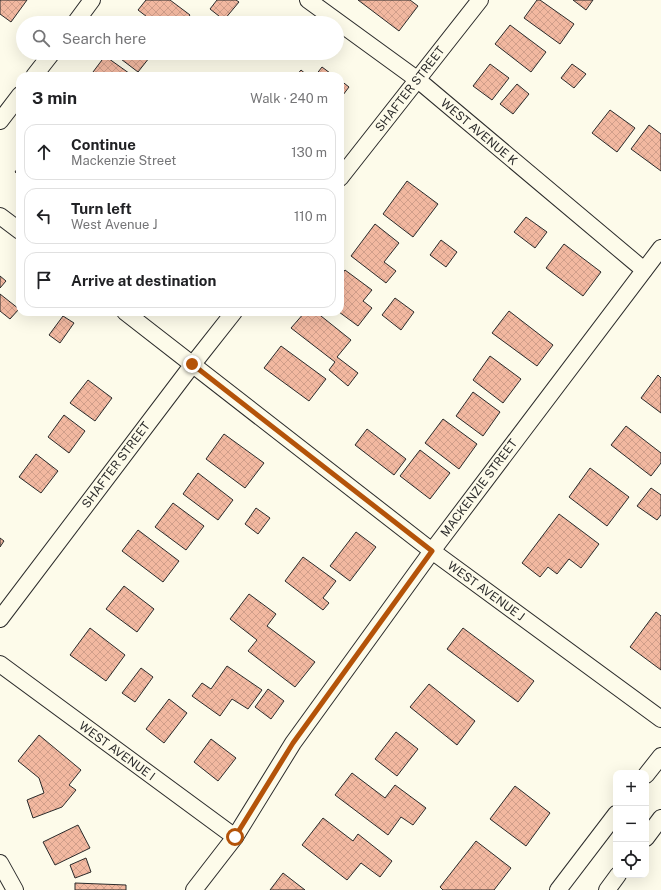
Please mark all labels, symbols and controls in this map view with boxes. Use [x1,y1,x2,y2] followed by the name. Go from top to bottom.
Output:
[16,16,344,60] search box
[30,27,52,49] icon: search
[62,30,146,47] text: Search here
[372,44,448,134] street label: SHAFTER STREET
[32,88,77,108] text: 3 min
[250,91,328,106] text: Walk · 240 m
[438,96,520,168] street label: WEST AVENUE K
[71,136,136,153] text: Continue
[33,141,55,163] icon: ahead
[291,145,327,160] text: 130 m
[71,153,176,168] text: Mackenzie Street
[71,200,132,217] text: Turn left
[33,205,55,227] icon: left
[294,209,327,224] text: 110 m
[71,217,158,232] text: West Avenue J
[33,269,55,291] icon: arrive
[71,272,216,289] text: Arrive at destination
[183,355,201,373] route end
[79,419,153,511] street label: SHAFTER STREET
[438,436,520,540] street label: MACKENZIE STREET
[445,558,527,624] street label: WEST AVENUE J
[76,719,158,783] street label: WEST AVENUE I
[613,770,649,878] map controls
[613,770,649,806] button: +
[613,806,649,842] button: −
[226,828,244,846] route start
[613,842,649,878] button: locate

